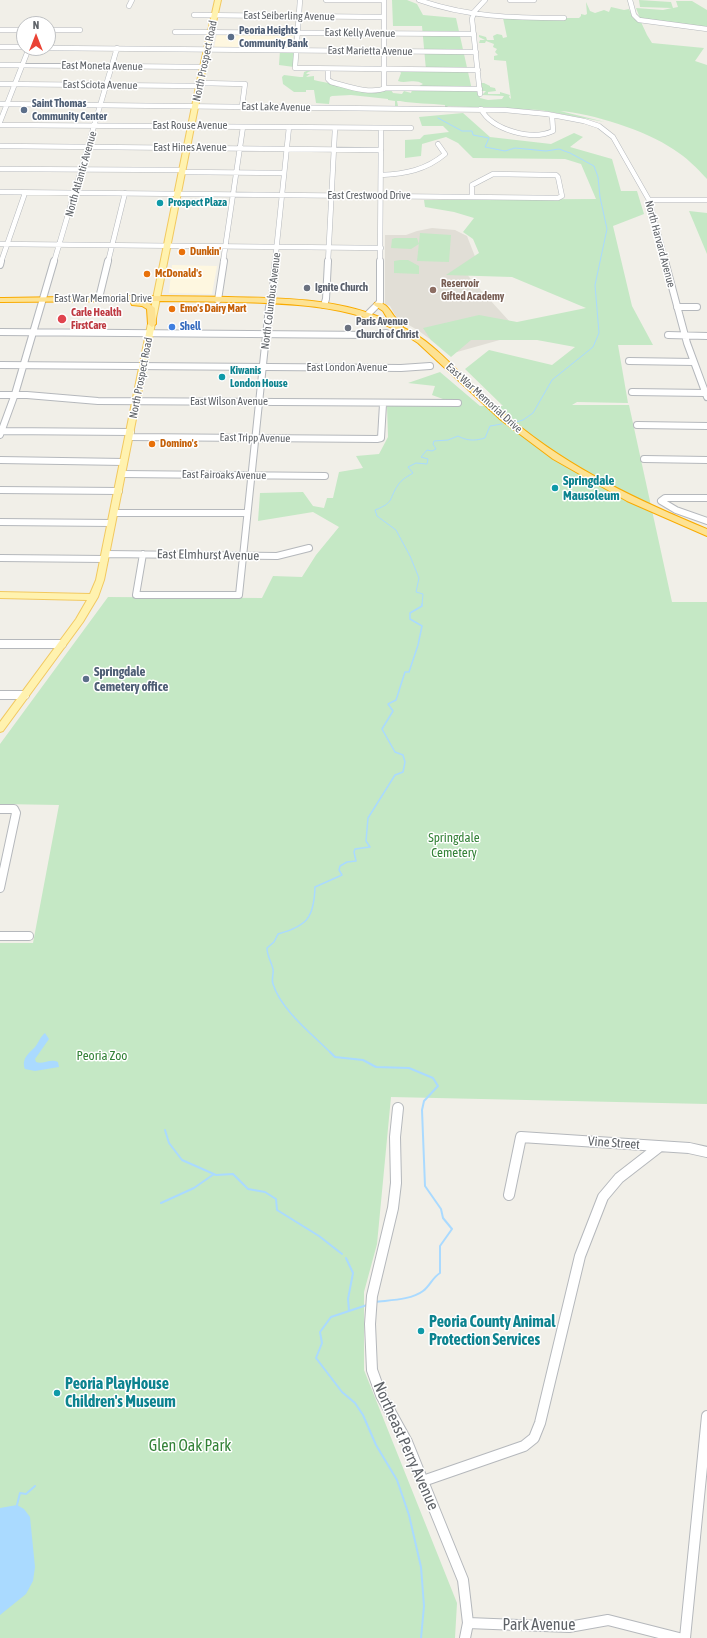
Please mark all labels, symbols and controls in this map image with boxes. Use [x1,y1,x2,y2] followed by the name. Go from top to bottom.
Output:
[243,9,335,23] street label: East Seiberling Avenue
[16,16,56,56] north arrow
[33,19,39,31] text: N
[190,19,220,103] street label: North Prospect Road
[239,24,308,50] place label: Peoria Heights Community Bank
[325,26,395,40] street label: East Kelly Avenue
[226,32,236,42] marker: Peoria Heights Community Bank
[327,44,413,58] street label: East Marietta Avenue
[61,59,143,73] street label: East Moneta Avenue
[62,78,138,92] street label: East Sciota Avenue
[32,97,107,123] place label: Saint Thomas Community Center
[241,100,311,114] street label: East Lake Avenue
[19,105,29,115] marker: Saint Thomas Community Center
[152,119,228,133] street label: East Rouse Avenue
[62,130,100,218] street label: North Atlantic Avenue
[153,141,227,155] street label: East Hines Avenue
[327,189,411,203] street label: East Crestwood Drive
[168,196,227,210] place label: Prospect Plaza
[155,198,165,208] marker: Prospect Plaza
[642,199,678,289] street label: North Harvard Avenue
[190,245,221,259] place label: Dunkin'
[177,247,187,257] marker: Dunkin'
[259,252,283,350] street label: North Columbus Avenue
[155,267,202,281] place label: McDonald's
[142,269,152,279] marker: McDonald's
[441,277,504,303] place label: Reservoir Gifted Academy
[315,281,368,295] place label: Ignite Church
[302,283,312,293] marker: Ignite Church
[428,285,438,295] marker: Reservoir Gifted Academy
[54,292,152,306] street label: East War Memorial Drive
[180,302,246,316] place label: Emo's Dairy Mart
[167,304,177,314] marker: Emo's Dairy Mart
[71,306,122,332] place label: Carle Health FirstCare
[56,313,68,325] marker: Carle Health FirstCare
[356,315,419,341] place label: Paris Avenue Church of Christ
[180,320,201,334] place label: Shell
[167,322,177,332] marker: Shell
[343,323,353,333] marker: Paris Avenue Church of Christ
[127,336,155,420] street label: North Prospect Road
[443,360,525,436] street label: East War Memorial Drive
[307,361,387,375] street label: East London Avenue
[230,364,288,390] place label: Kiwanis London House
[217,372,227,382] marker: Kiwanis London House
[190,395,268,409] street label: East Wilson Avenue
[220,431,290,445] street label: East Tripp Avenue
[160,437,198,451] place label: Domino's
[147,439,157,449] marker: Domino's
[182,468,266,482] street label: East Fairoaks Avenue
[563,473,620,504] place label: Springdale Mausoleum
[550,483,560,493] marker: Springdale Mausoleum
[157,546,259,564] street label: East Elmhurst Avenue
[94,664,168,695] place label: Springdale Cemetery office
[81,674,91,684] marker: Springdale Cemetery office
[428,830,480,861] park label: Springdale Cemetery
[77,1048,127,1064] park label: Peoria Zoo
[588,1133,640,1153] street label: Vine Street
[429,1312,555,1350] place label: Peoria County Animal Protection Services
[416,1326,426,1336] marker: Peoria County Animal Protection Services
[65,1374,176,1412] place label: Peoria PlayHouse Children's Museum
[369,1379,443,1513] street label: Northeast Perry Avenue
[52,1388,62,1398] marker: Peoria PlayHouse Children's Museum
[149,1436,231,1456] park label: Glen Oak Park
[502,1615,576,1635] street label: Park Avenue

